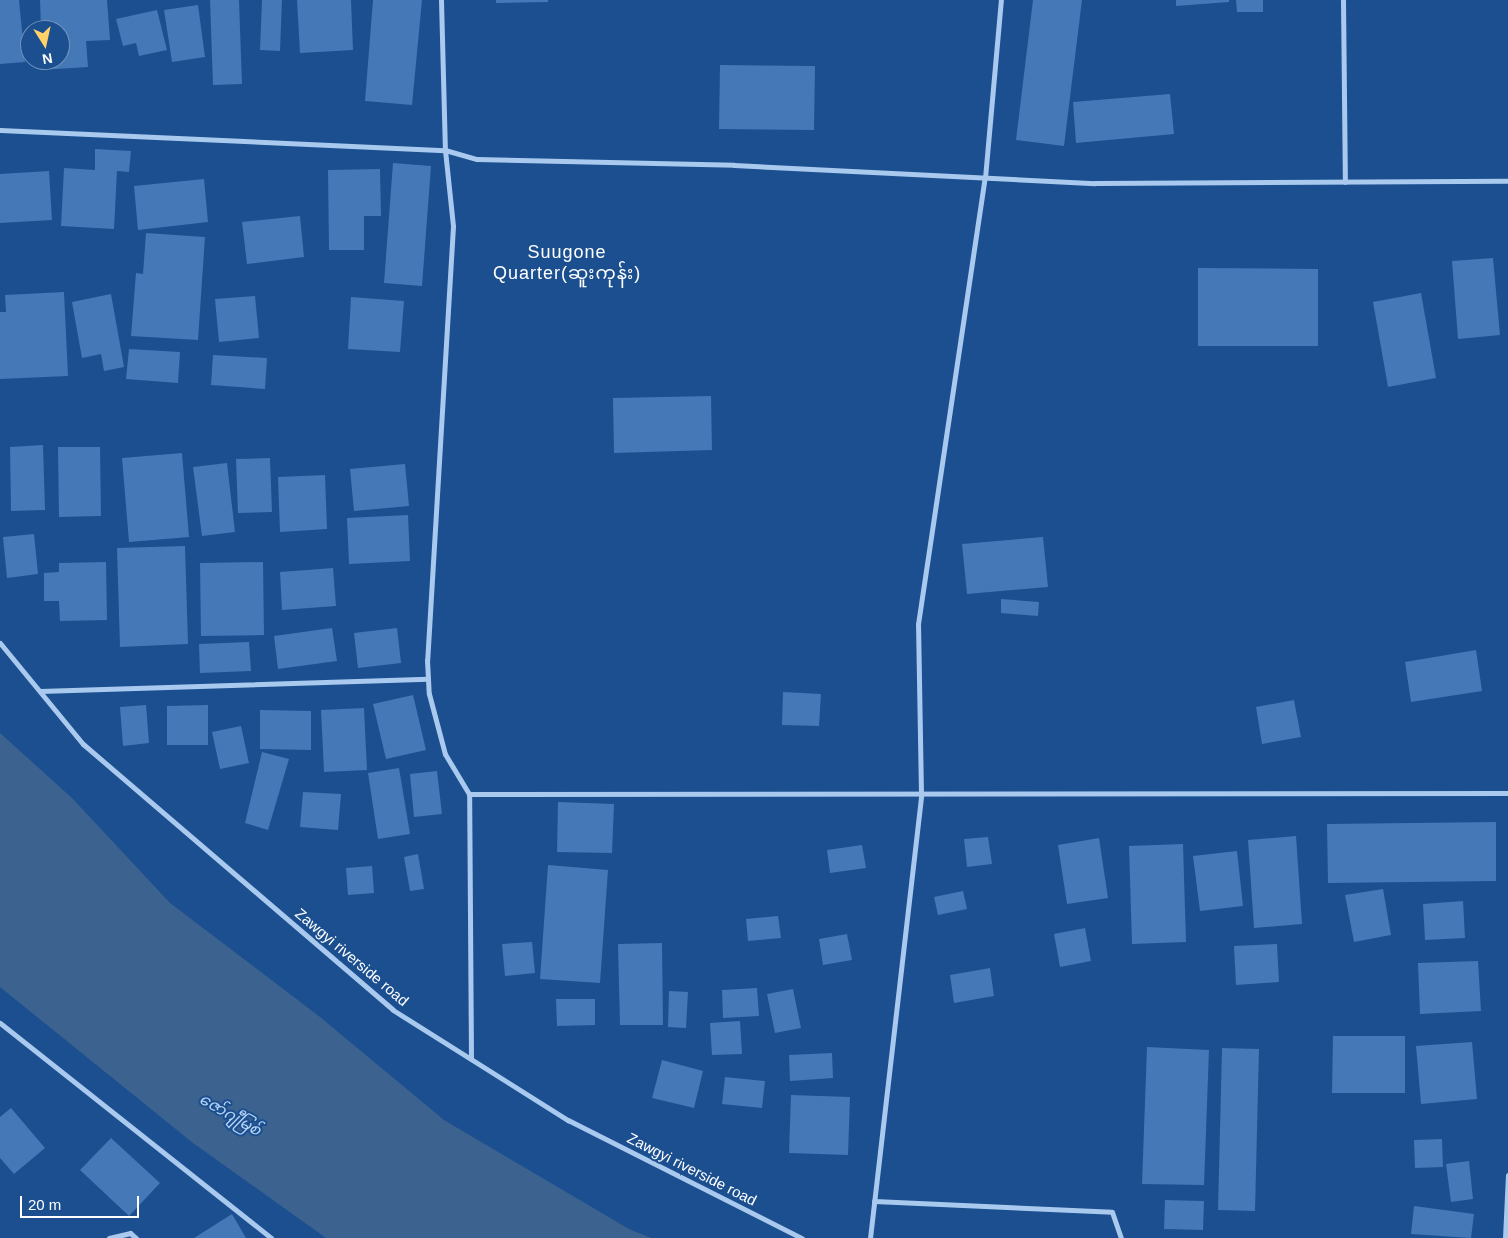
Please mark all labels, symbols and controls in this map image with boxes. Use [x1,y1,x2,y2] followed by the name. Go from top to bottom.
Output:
[20,20,70,70] north arrow
[41,50,54,68] text: N
[499,242,635,284] district label: Suugone Quarter(ဆူးကုန်း)
[292,904,412,1010] street label: Zawgyi riverside road
[196,1090,264,1140] water label: ဇော်ဂျီမြစ်
[624,1129,760,1209] street label: Zawgyi riverside road
[22,1186,141,1218] scale bar
[28,1196,61,1213] text: 20 m

